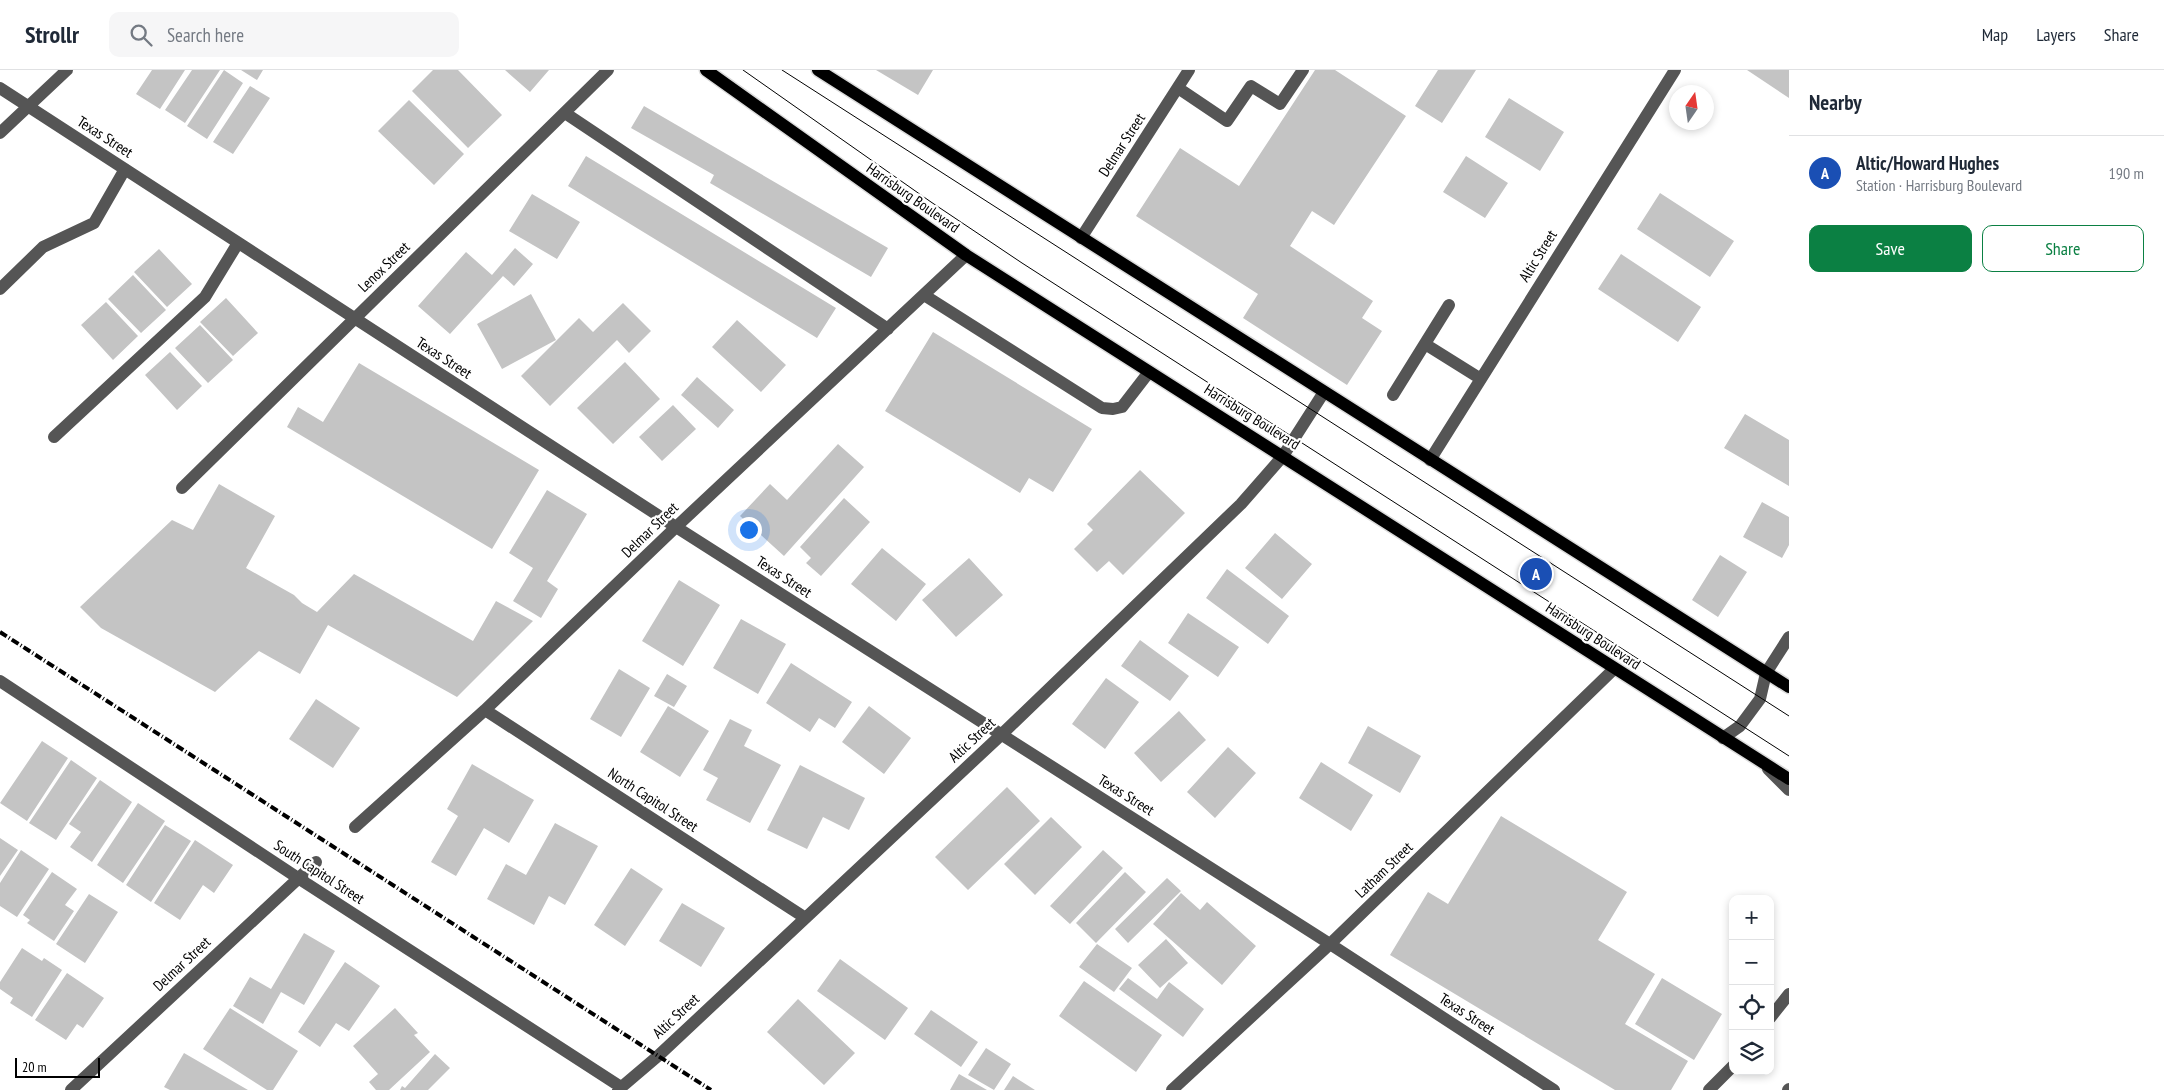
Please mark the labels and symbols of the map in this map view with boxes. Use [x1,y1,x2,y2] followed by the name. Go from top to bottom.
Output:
[1669,85,1714,130] north arrow
[1094,109,1149,180] street label: Delmar Street
[74,112,137,162] street label: Texas Street
[863,158,964,237] street label: Harrisburg Boulevard
[1514,226,1561,285] street label: Altic Street
[354,237,413,296] street label: Lenox Street
[413,333,476,383] street label: Texas Street
[1201,380,1304,454] street label: Harrisburg Boulevard
[617,498,682,561] street label: Delmar Street
[736,517,762,543] your location
[753,552,816,602] street label: Texas Street
[1520,555,1552,593] pin: A
[1542,598,1644,673] street label: Harrisburg Boulevard
[944,713,999,766] street label: Altic Street
[605,763,702,836] street label: North Capitol Street
[1095,770,1158,819] street label: Texas Street
[270,835,368,908] street label: South Capitol Street
[1351,838,1416,902] street label: Latham Street
[149,932,214,995] street label: Delmar Street
[648,989,703,1042] street label: Altic Street
[1436,989,1499,1039] street label: Texas Street
[15,1055,100,1078] scale bar

